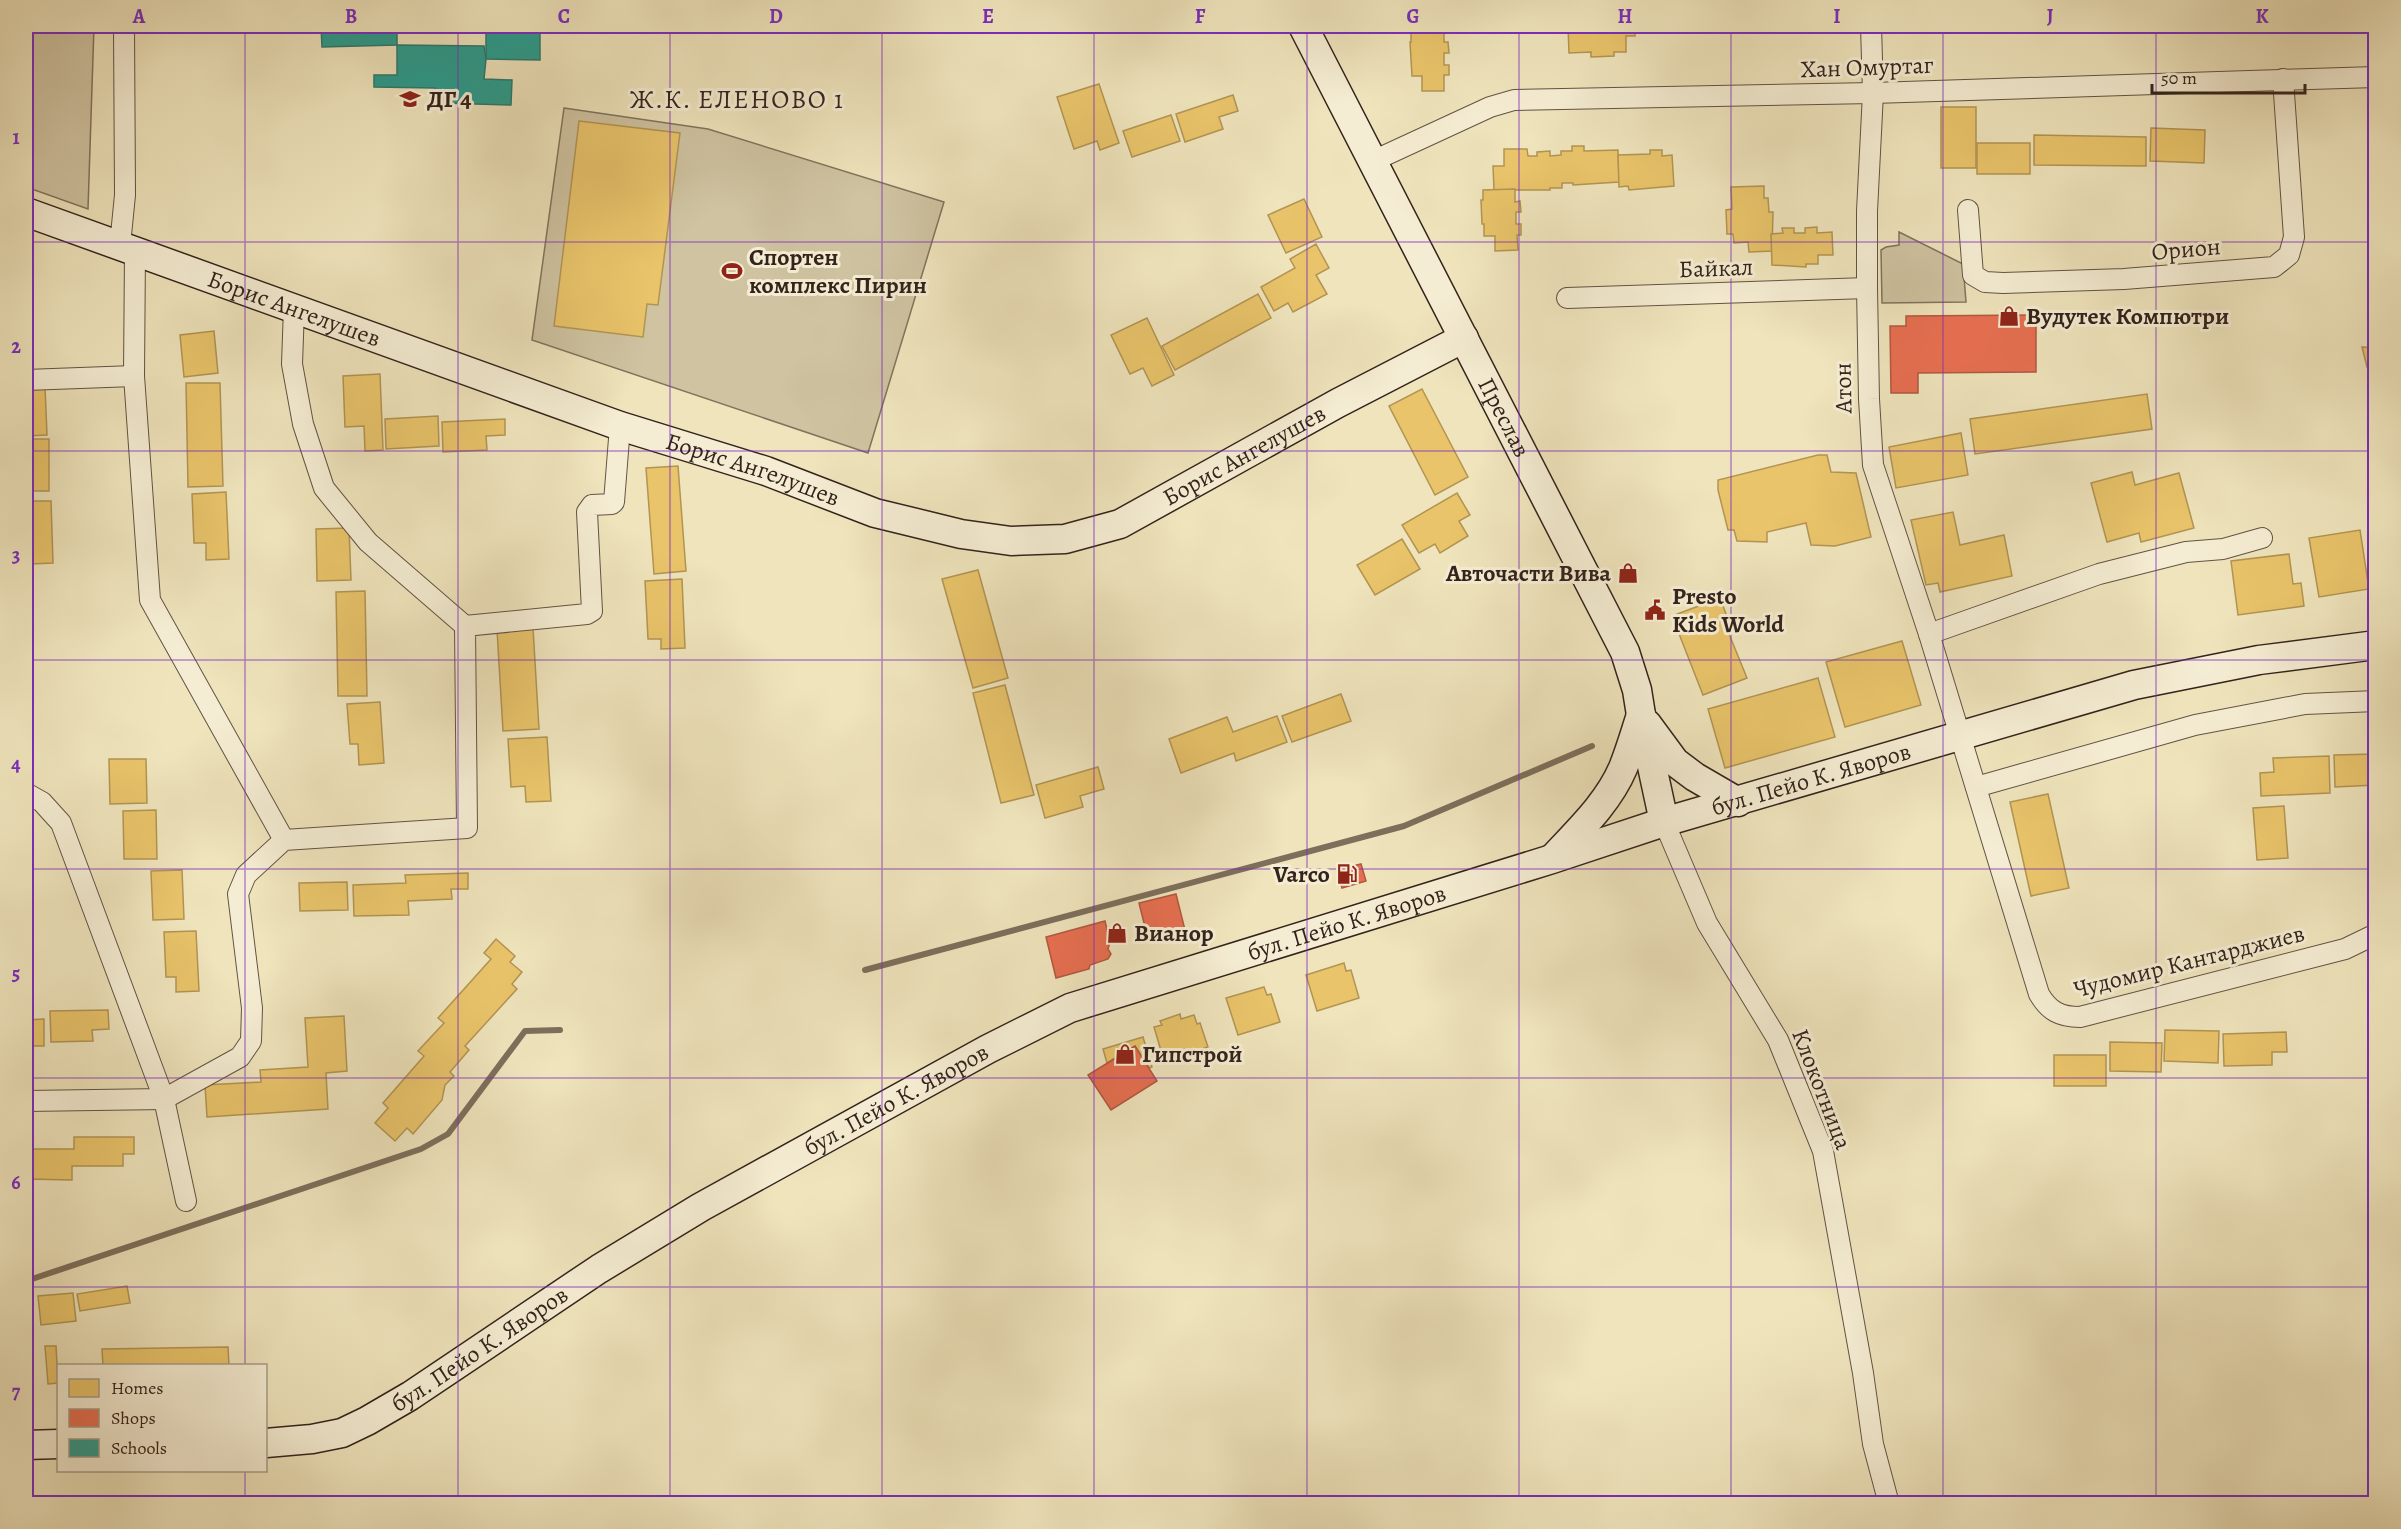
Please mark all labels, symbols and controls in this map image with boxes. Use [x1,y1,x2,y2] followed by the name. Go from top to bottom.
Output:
[132,3,146,30] text: A
[345,3,357,30] text: B
[558,3,570,30] text: C
[769,3,783,30] text: D
[982,3,994,30] text: E
[1195,3,1206,30] text: F
[1406,3,1420,30] text: G
[1618,3,1633,30] text: H
[1833,3,1841,30] text: I
[2047,3,2054,30] text: J
[2255,3,2269,30] text: K
[1800,49,1934,85] street label: Хан Омуртаг
[2152,57,2305,95] scale bar
[2161,66,2197,90] text: 50 m
[630,82,844,117] district label: Ж.К. ЕЛЕНОВО 1
[427,83,471,115] place label: ДГ 4
[398,87,422,111] school or university icon: ДГ 4
[12,124,20,151] text: 1
[2150,230,2222,268] street label: Орион
[749,241,927,301] place label: Спортен комплекс Пирин
[1678,251,1754,285] street label: Байкал
[720,259,744,283] sports icon: Спортен комплекс Пирин
[203,263,385,354] street label: Борис Ангелушев
[2026,300,2229,332] place label: Вудутек Компютри
[1997,304,2021,328] shop icon: Вудутек Компютри
[11,333,21,360] text: 2
[1827,362,1859,415] street label: Атон
[1470,372,1538,463] street label: Преслав
[1157,397,1331,513] street label: Борис Ангелушев
[662,425,844,514] street label: Борис Ангелушев
[12,542,20,569] text: 3
[1445,557,1612,589] place label: Авточасти Вива
[1616,561,1640,585] shop icon: Авточасти Вива
[1672,580,1784,640] place label: Presto Kids World
[1643,598,1667,622] public building icon: Presto Kids World
[1707,735,1914,823] street label: бул. Пейо К. Яворов
[11,751,21,778] text: 4
[1272,858,1330,890] place label: Varco
[1335,862,1359,886] fuel station icon: Varco
[1243,877,1450,968] street label: бул. Пейо К. Яворов
[1134,917,1214,949] place label: Вианор
[2070,917,2308,1005] street label: Чудомир Кантарджиев
[1105,921,1129,945] shop icon: Вианор
[12,960,20,987] text: 5
[1784,1024,1860,1154] street label: Клокотница
[798,1036,994,1163] street label: бул. Пейо К. Яворов
[1142,1038,1243,1070] place label: Гипстрой
[1113,1042,1137,1066] shop icon: Гипстрой
[11,1169,21,1196] text: 6
[385,1278,574,1420] street label: бул. Пейо К. Яворов
[57,1364,267,1472] legend
[111,1376,163,1400] text: Homes
[12,1378,21,1405] text: 7
[111,1406,156,1430] text: Shops
[111,1436,167,1460] text: Schools

